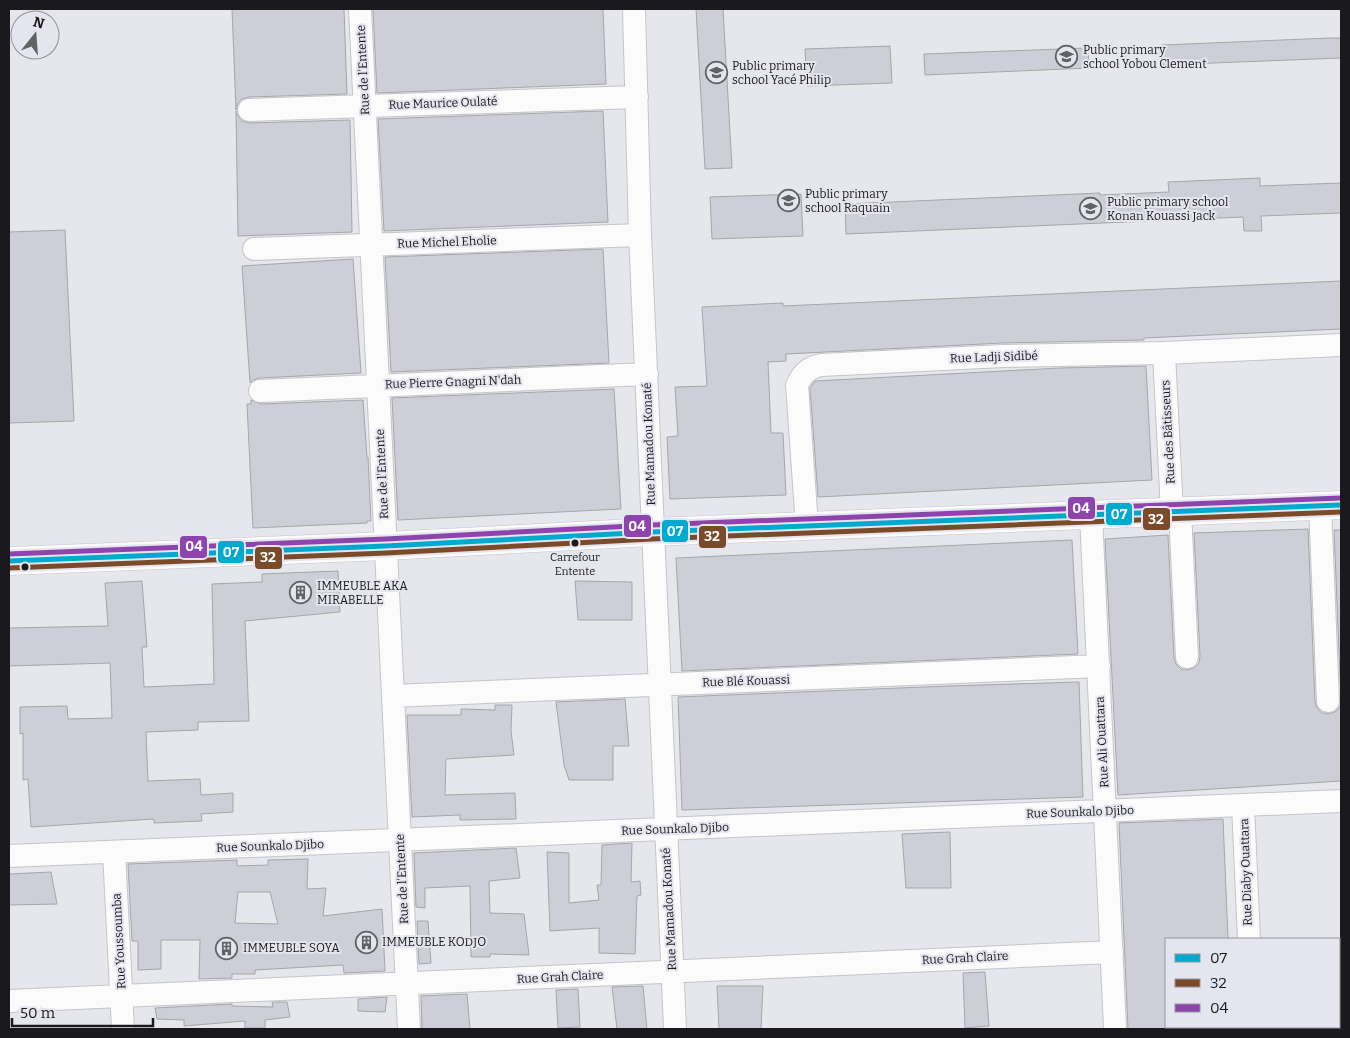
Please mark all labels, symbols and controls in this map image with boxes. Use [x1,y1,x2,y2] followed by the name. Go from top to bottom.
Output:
[10,10,60,60] north arrow
[31,13,46,33] text: N
[354,25,372,115] street label: Rue de l'Entente
[1083,43,1207,71] place label: Public primary school Yobou Clement
[1055,45,1079,69] school or university icon: Public primary school Yobou Clement
[732,59,831,87] place label: Public primary school Yacé Philip
[704,61,728,85] school or university icon: Public primary school Yacé Philip
[388,94,498,112] street label: Rue Maurice Oulaté
[805,187,891,215] place label: Public primary school Raquain
[777,189,801,213] school or university icon: Public primary school Raquain
[1107,195,1229,223] place label: Public primary school Konan Kouassi Jack
[1079,197,1103,221] school or university icon: Public primary school Konan Kouassi Jack
[397,233,497,251] street label: Rue Michel Eholie
[950,348,1038,366] street label: Rue Ladji Sidibé
[385,373,522,391] street label: Rue Pierre Gnagni N'dah
[1158,379,1178,484] street label: Rue des Bâtisseurs
[640,382,658,506] street label: Rue Mamadou Konaté
[373,429,391,519] street label: Rue de l'Entente
[1067,496,1096,520] line badge: 04
[1072,500,1090,517] text: 04
[1105,502,1133,526] line badge: 07
[1111,506,1128,523] text: 07
[1142,507,1171,531] line badge: 32
[1148,511,1164,528] text: 32
[623,514,652,538] line badge: 04
[628,518,646,535] text: 04
[661,519,689,543] line badge: 07
[667,523,684,540] text: 07
[698,525,727,549] line badge: 32
[704,528,720,545] text: 32
[179,535,208,559] line badge: 04
[185,538,203,555] text: 04
[570,538,580,548] marker: Carrefour Entente
[217,540,245,564] line badge: 07
[223,544,240,561] text: 07
[254,546,283,570] line badge: 32
[260,549,276,566] text: 32
[550,551,600,578] place label: Carrefour Entente
[20,562,30,572] unlabelled marker
[317,579,408,607] place label: IMMEUBLE AKA MIRABELLE
[289,581,313,605] building icon: IMMEUBLE AKA MIRABELLE
[702,672,791,690] street label: Rue Blé Kouassi
[1093,696,1111,788] street label: Rue Ali Ouattara
[1026,803,1134,821] street label: Rue Sounkalo Djibo
[1237,818,1255,926] street label: Rue Diaby Ouattara
[621,820,729,838] street label: Rue Sounkalo Djibo
[393,834,411,924] street label: Rue de l'Entente
[216,837,324,855] street label: Rue Sounkalo Djibo
[659,847,679,971] street label: Rue Mamadou Konaté
[109,892,129,989] street label: Rue Youssoumba
[354,930,378,954] building icon: IMMEUBLE KODJO
[382,935,486,949] place label: IMMEUBLE KODJO
[215,936,239,960] building icon: IMMEUBLE SOYA
[1165,938,1340,1028] legend
[243,941,340,955] place label: IMMEUBLE SOYA
[921,949,1009,967] street label: Rue Grah Claire
[1210,949,1228,967] text: 07
[516,968,604,986] street label: Rue Grah Claire
[1210,974,1227,992] text: 32
[12,996,154,1028] scale bar
[1210,999,1229,1017] text: 04
[20,1004,56,1022] text: 50 m

